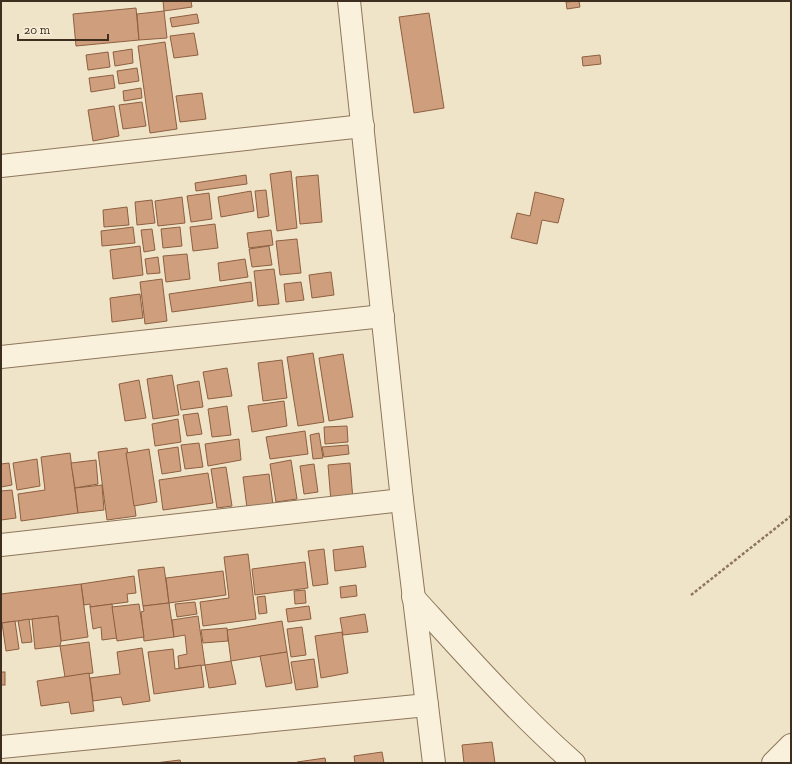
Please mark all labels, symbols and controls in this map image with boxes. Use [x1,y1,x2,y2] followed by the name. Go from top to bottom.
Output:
[18,16,108,42] scale bar
[24,23,51,37] text: 20 m

